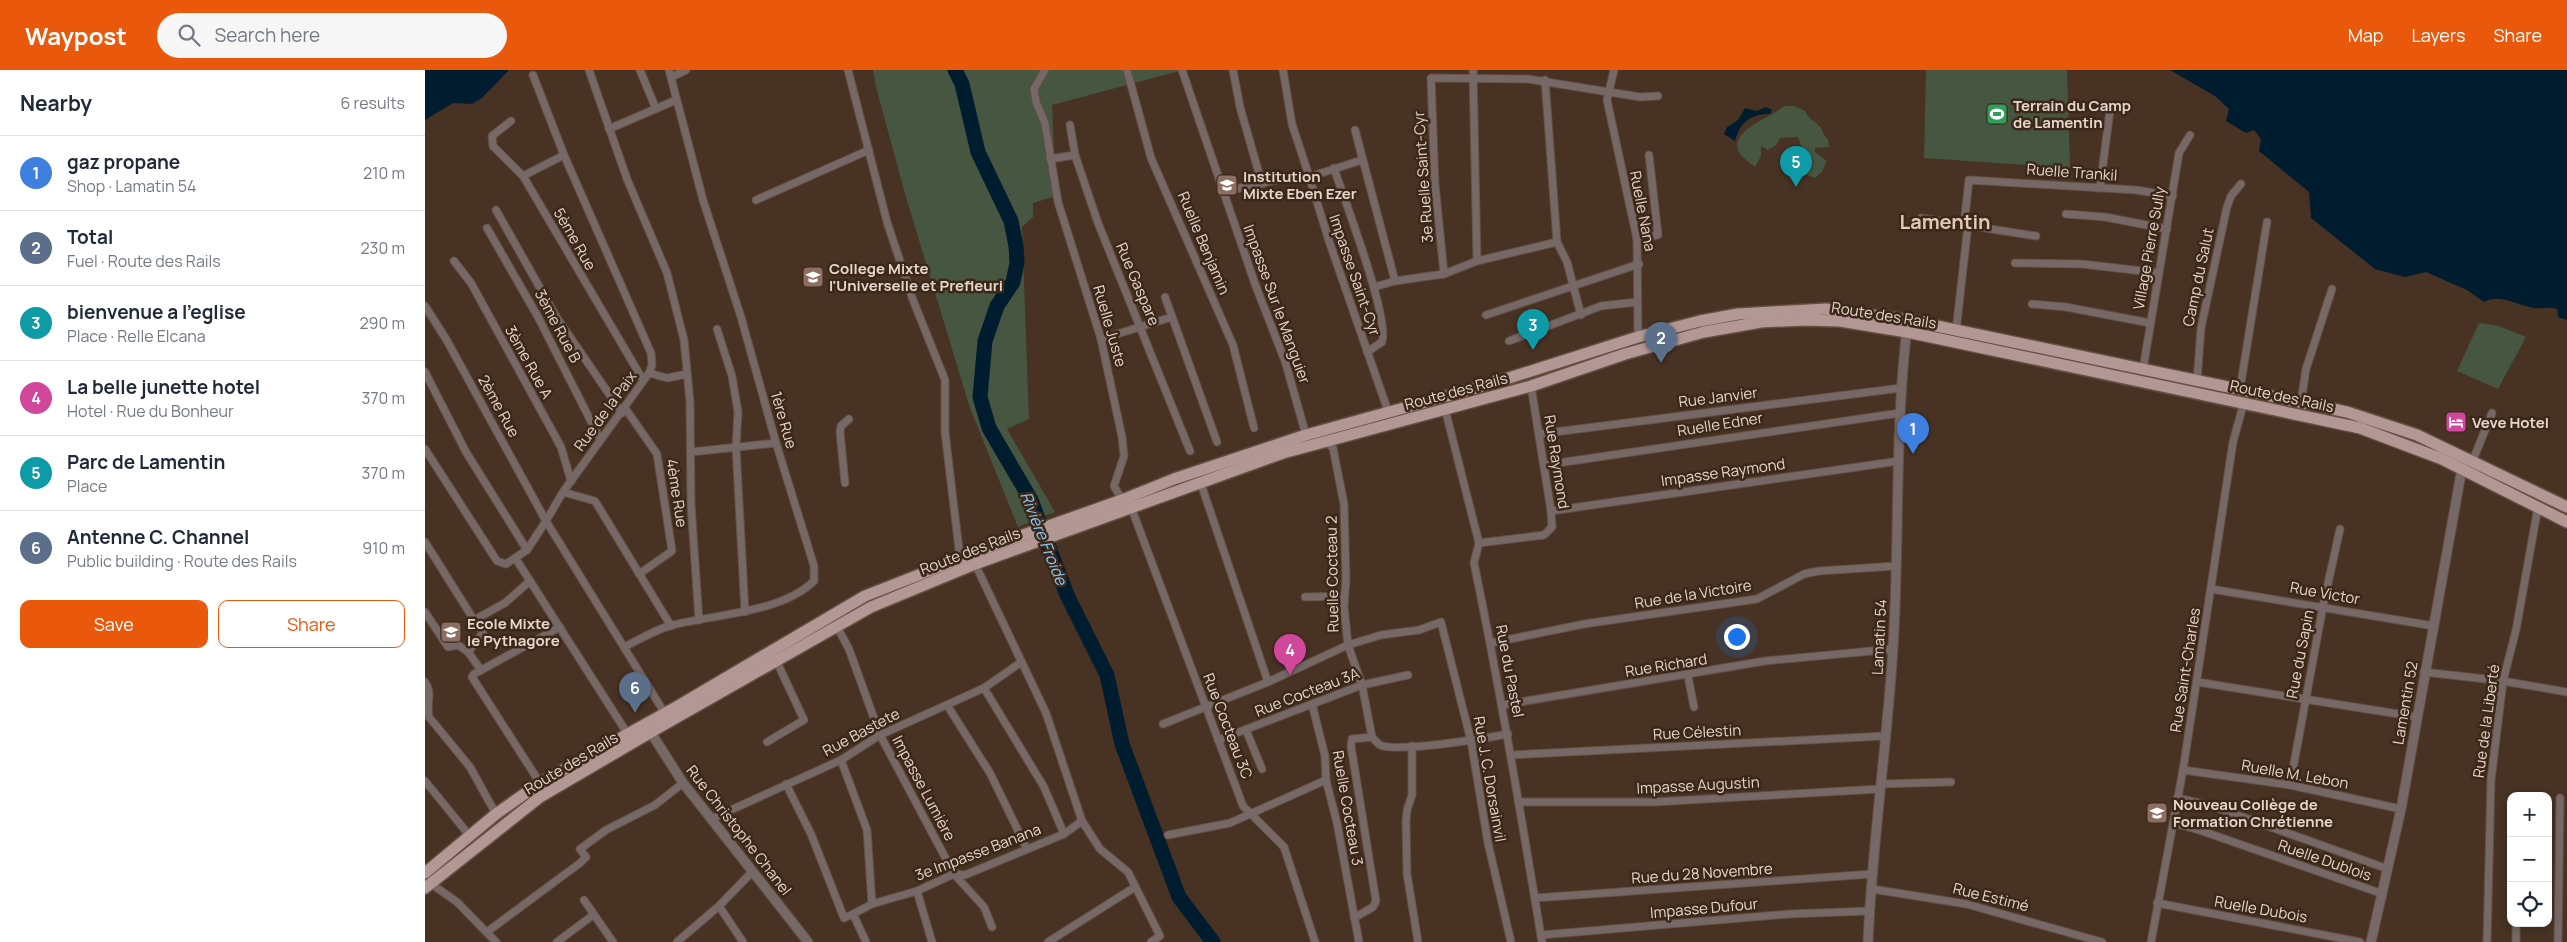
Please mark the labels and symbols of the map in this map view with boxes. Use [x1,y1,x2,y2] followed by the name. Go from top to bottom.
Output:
[2013,95,2131,133] place label: Terrain du Camp de Lamentin
[1985,102,2009,126] sports icon: Terrain du Camp de Lamentin
[1408,110,1438,244] street label: 3e Ruelle Saint-Cyr
[1780,146,1812,187] pin: 5
[2026,158,2118,186] street label: Ruelle Trankil
[1243,166,1357,204] place label: Institution Mixte Eben Ezer
[1625,169,1661,253] street label: Ruelle Nana
[1215,173,1239,197] school or university icon: Institution Mixte Eben Ezer
[2128,185,2170,311] street label: Village Pierre Sully
[1173,188,1235,298] street label: Ruelle Benjamin
[549,204,601,274] street label: 5ème Rue
[1899,208,1991,235] district label: Lamentin
[1324,211,1386,339] street label: Impasse Saint-Cyr
[1238,221,1316,387] street label: Impasse Sur le Manguier
[2177,226,2219,328] street label: Camp du Salut
[1111,239,1165,329] street label: Rue Gaspare
[829,258,1003,296] place label: College Mixte l'Universelle et Prefleuri
[801,265,825,289] school or university icon: College Mixte l'Universelle et Prefleuri
[1088,283,1132,370] street label: Ruelle Juste
[530,285,586,367] street label: 3ème Rue B
[1830,296,1938,334] street label: Route des Rails
[1517,309,1549,350] pin: 3
[500,322,558,403] street label: 3ème Rue A
[1645,322,1677,363] pin: 2
[569,367,641,455] street label: Rue de la Paix
[1402,367,1510,415] street label: Route des Rails
[473,371,525,441] street label: 2ème Rue
[2228,375,2336,417] street label: Route des Rails
[1677,382,1759,412] street label: Rue Janvier
[766,389,802,451] street label: 1ère Rue
[1676,407,1765,441] street label: Ruelle Edner
[2444,410,2468,434] hotel icon: Veve Hotel
[2472,412,2549,433] place label: Veve Hotel
[1897,413,1929,454] pin: 1
[1539,414,1575,510] street label: Rue Raymond
[1659,453,1787,491] street label: Impasse Raymond
[661,457,693,529] street label: 4ème Rue
[1015,488,1073,589] water label: Rivière Froide
[1320,515,1344,633] street label: Ruelle Cocteau 2
[917,522,1023,580] street label: Route des Rails
[1633,574,1753,614] street label: Rue de la Victoire
[2288,577,2362,610] street label: Rue Victor
[1867,598,1891,675] street label: Lamatin 54
[2165,606,2205,734] street label: Rue Saint-Charles
[2281,608,2319,700] street label: Rue du Sapin
[467,613,560,651] place label: Ecole Mixte le Pythagore
[439,620,463,644] school or university icon: Ecole Mixte le Pythagore
[1491,623,1529,719] street label: Rue du Pastel
[1724,624,1750,650] your location
[1274,634,1306,675] pin: 4
[1623,648,1709,682] street label: Rue Richard
[2387,660,2423,746] street label: Lamentin 52
[1252,662,1363,722] street label: Rue Cocteau 3A
[2468,663,2504,779] street label: Rue de la Liberté
[1198,670,1258,782] street label: Rue Cocteau 3C
[619,672,651,713] pin: 6
[819,703,903,761] street label: Rue Bastete
[1469,715,1511,843] street label: Rue J. C. Dorsainvil
[1652,719,1742,745] street label: Rue Célestin
[520,727,622,799] street label: Route des Rails
[887,732,961,845] street label: Impasse Lumière
[1328,749,1368,867] street label: Ruelle Cocteau 3
[2240,754,2350,794] street label: Ruelle M. Lebon
[682,761,796,899] street label: Rue Christophe Chanel
[1636,771,1760,799] street label: Impasse Augustin
[2173,794,2333,832] place label: Nouveau Collège de Formation Chrétienne
[2145,801,2169,825] school or university icon: Nouveau Collège de Formation Chrétienne
[912,818,1044,886] street label: 3e Impasse Banana
[2275,834,2375,886] street label: Ruelle Dublois
[1631,858,1774,888] street label: Rue du 28 Novembre
[1951,877,2031,917] street label: Rue Estimé
[2213,890,2309,928] street label: Ruelle Dubois
[1649,893,1759,923] street label: Impasse Dufour

